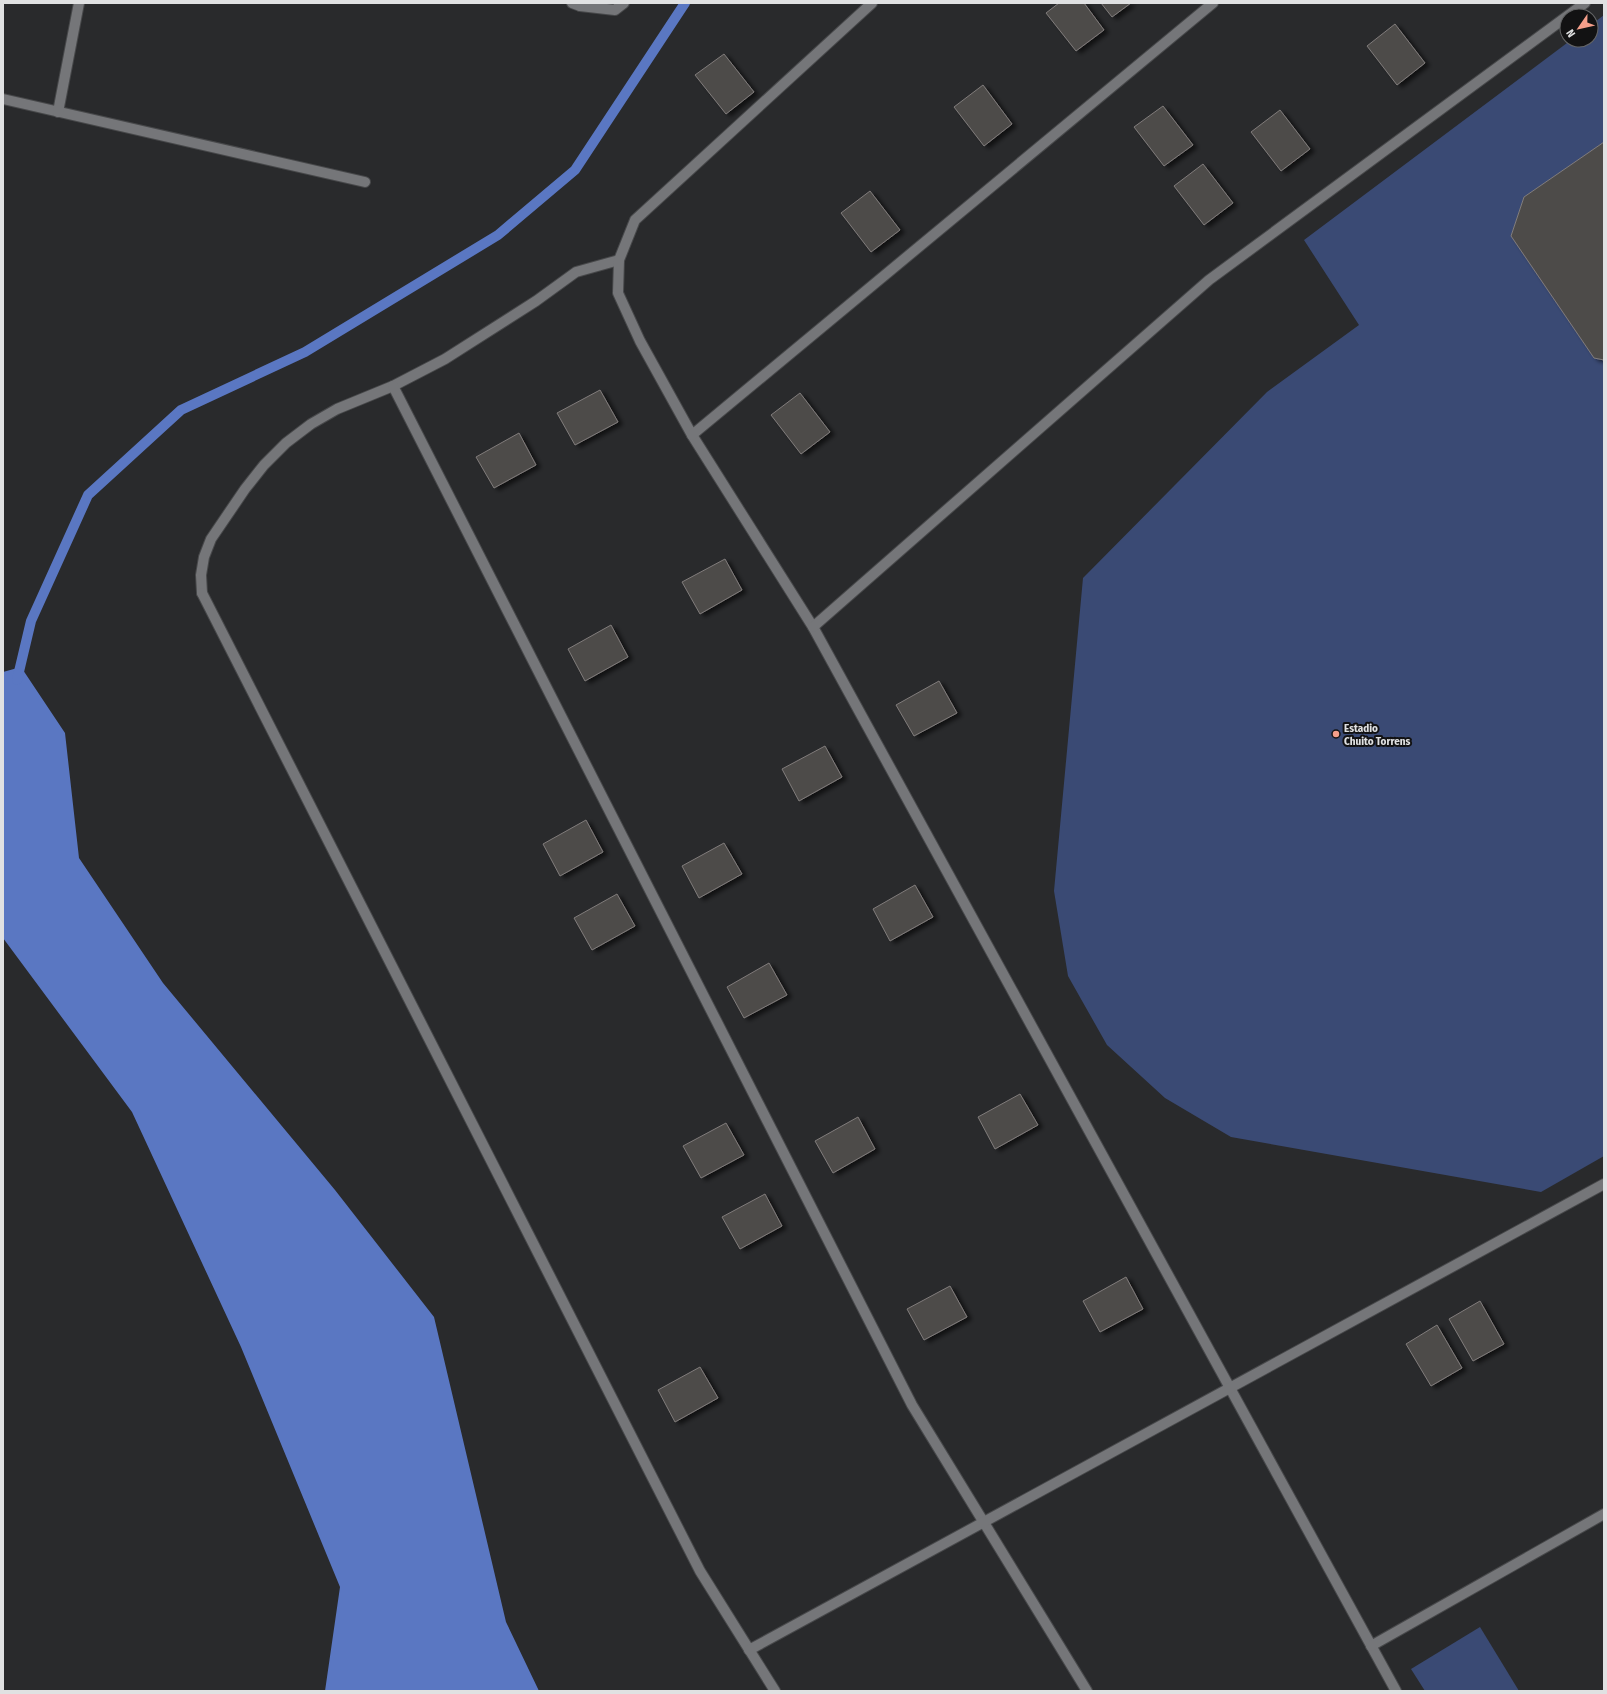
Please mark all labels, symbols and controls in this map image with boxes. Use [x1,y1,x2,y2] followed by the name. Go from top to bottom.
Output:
[1559,8,1599,48] north arrow
[1564,27,1578,40] text: N
[1344,722,1411,748] place label: Estadio Chuito Torrens
[1331,729,1341,739] marker: Estadio Chuito Torrens

